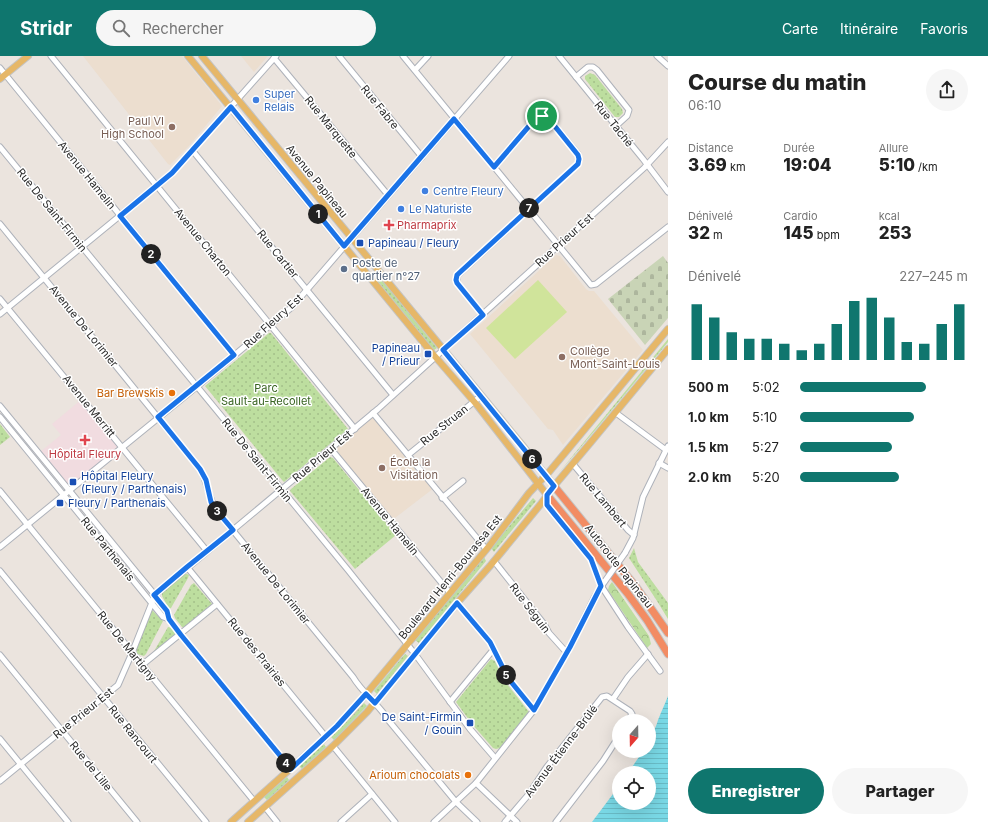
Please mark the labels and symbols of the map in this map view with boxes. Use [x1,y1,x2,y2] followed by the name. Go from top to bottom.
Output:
[358,82,402,132] street label: Rue Fabre
[264,87,295,114] place label: Super Relais
[302,93,360,161] street label: Rue Marquette
[251,95,261,105] marker: Super Relais
[591,98,637,150] street label: Rue Taché
[525,99,559,133] pin
[101,114,164,141] place label: Paul VI High School
[167,122,177,132] marker: Paul VI High School
[55,138,119,212] street label: Avenue Hamelin
[283,142,351,220] street label: Avenue Papineau
[14,165,90,255] street label: Rue De Saint-Firmin
[433,184,504,198] place label: Centre Fleury
[420,186,430,196] marker: Centre Fleury
[519,198,539,218] pin: 7
[409,202,472,216] place label: Le Naturiste
[308,204,328,224] pin: 1
[396,204,406,214] marker: Le Naturiste
[171,205,235,279] street label: Avenue Charton
[532,210,596,270] street label: Rue Prieur Est
[397,218,457,232] place label: Pharmaprix
[384,220,394,230] marker: Pharmaprix
[254,227,302,281] street label: Rue Cartier
[368,236,459,250] place label: Papineau / Fleury
[355,238,365,248] marker: Papineau / Fleury
[141,244,161,264] pin: 2
[352,256,420,283] place label: Poste de quartier n°27
[339,264,349,274] marker: Poste de quartier n°27
[47,282,121,370] street label: Avenue De Lorimier
[241,291,306,351] street label: Rue Fleury Est
[372,341,420,368] place label: Papineau / Prieur
[570,344,660,371] place label: Collège Mont-Saint-Louis
[423,349,433,359] marker: Papineau / Prieur
[557,352,567,362] marker: Collège Mont-Saint-Louis
[60,372,119,440] street label: Avenue Merritt
[221,381,311,408] park label: Parc Sault-au-Recollet
[97,386,164,400] place label: Bar Brewskis
[167,388,177,398] marker: Bar Brewskis
[417,402,471,448] street label: Rue Struan
[219,415,295,505] street label: Rue De Saint-Firmin
[289,427,355,485] street label: Rue Prieur Est
[79,434,91,446] marker: Hôpital Fleury
[49,447,121,461] place label: Hôpital Fleury
[522,449,542,469] pin: 6
[390,455,438,482] place label: École la Visitation
[377,463,387,473] marker: École la Visitation
[81,469,187,496] place label: Hôpital Fleury (Fleury / Parthenais)
[576,470,630,530] street label: Rue Lambert
[68,477,78,487] marker: Hôpital Fleury (Fleury / Parthenais)
[358,484,422,558] street label: Avenue Hamelin
[68,496,166,510] place label: Fleury / Parthenais
[55,498,65,508] marker: Fleury / Parthenais
[207,501,227,521] pin: 3
[396,512,505,642] street label: Boulevard Henri-Bourassa Est
[78,514,138,584] street label: Rue Parthenais
[582,521,656,611] street label: Autoroute Papineau
[239,539,313,627] street label: Avenue De Lorimier
[507,580,553,636] street label: Rue Séguin
[94,608,160,684] street label: Rue De Martigny
[225,615,289,689] street label: Rue des Prairies
[496,665,516,685] pin: 5
[50,684,116,741] street label: Rue Prieur Est
[106,702,161,766] street label: Rue Rancourt
[522,702,600,800] street label: Avenue Étienne-Brûlé
[381,710,462,737] place label: De Saint-Firmin / Gouin
[612,714,656,758] north arrow
[465,718,475,728] marker: De Saint-Firmin / Gouin
[67,738,115,794] street label: Rue de Lille
[276,753,296,773] pin: 4
[369,768,460,782] place label: Arioum chocolats
[463,770,473,780] marker: Arioum chocolats

